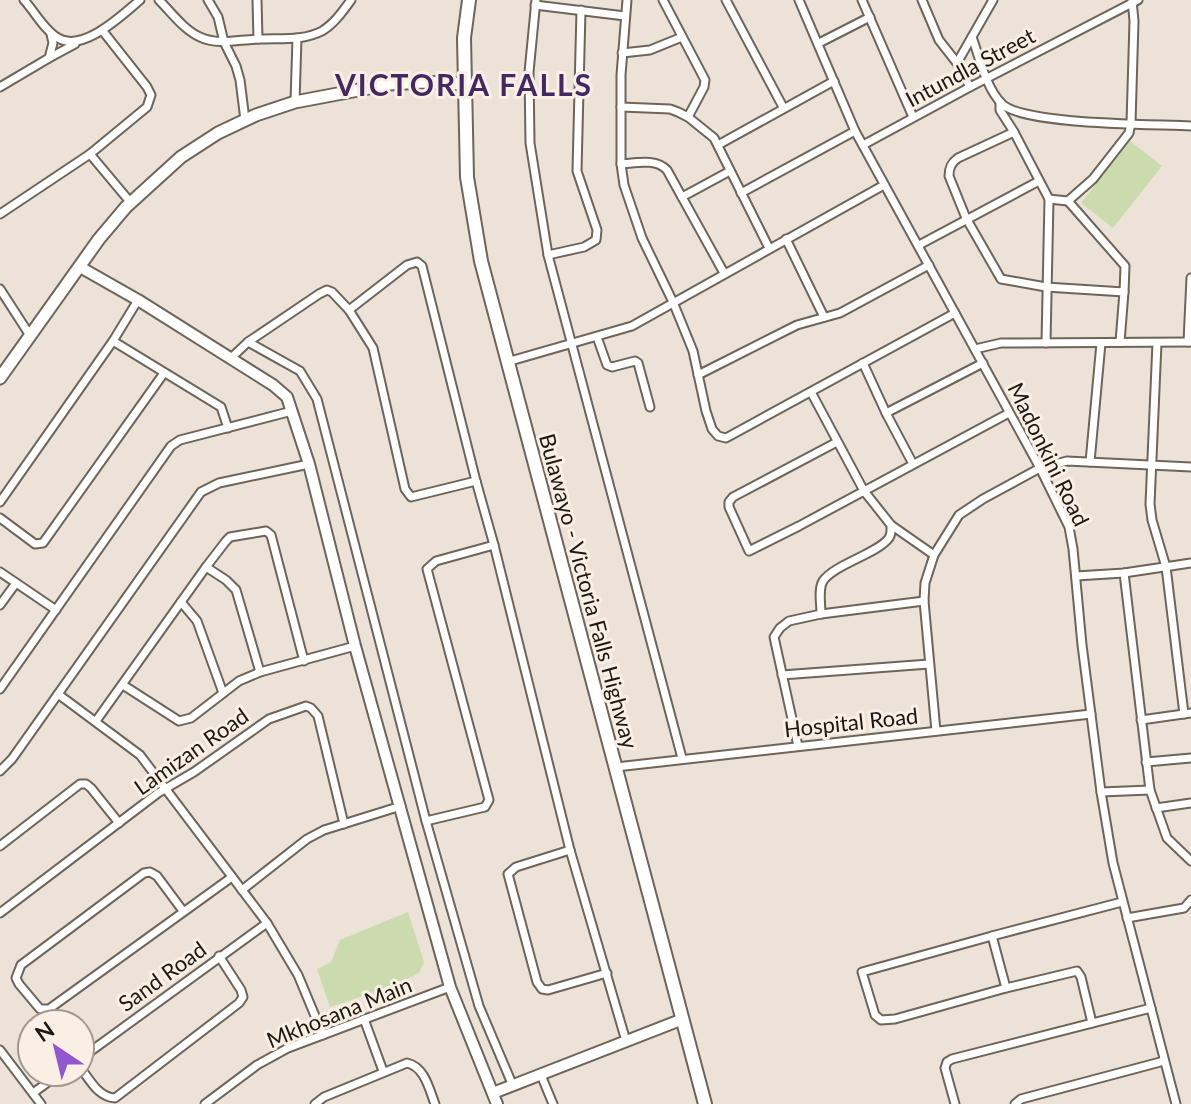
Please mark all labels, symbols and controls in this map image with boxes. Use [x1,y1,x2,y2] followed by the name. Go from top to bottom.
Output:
[901,22,1039,112] street label: Intundla Street
[334,66,593,102] district label: VICTORIA FALLS
[1003,378,1095,530] street label: Madonkini Road
[534,430,644,752] street label: Bulawayo - Victoria Falls Highway
[129,702,253,800] street label: Lamizan Road
[783,702,919,742] street label: Hospital Road
[113,935,211,1017] street label: Sand Road
[263,971,415,1053] street label: Mkhosana Main
[16,1008,96,1088] north arrow
[30,1015,59,1047] text: N

